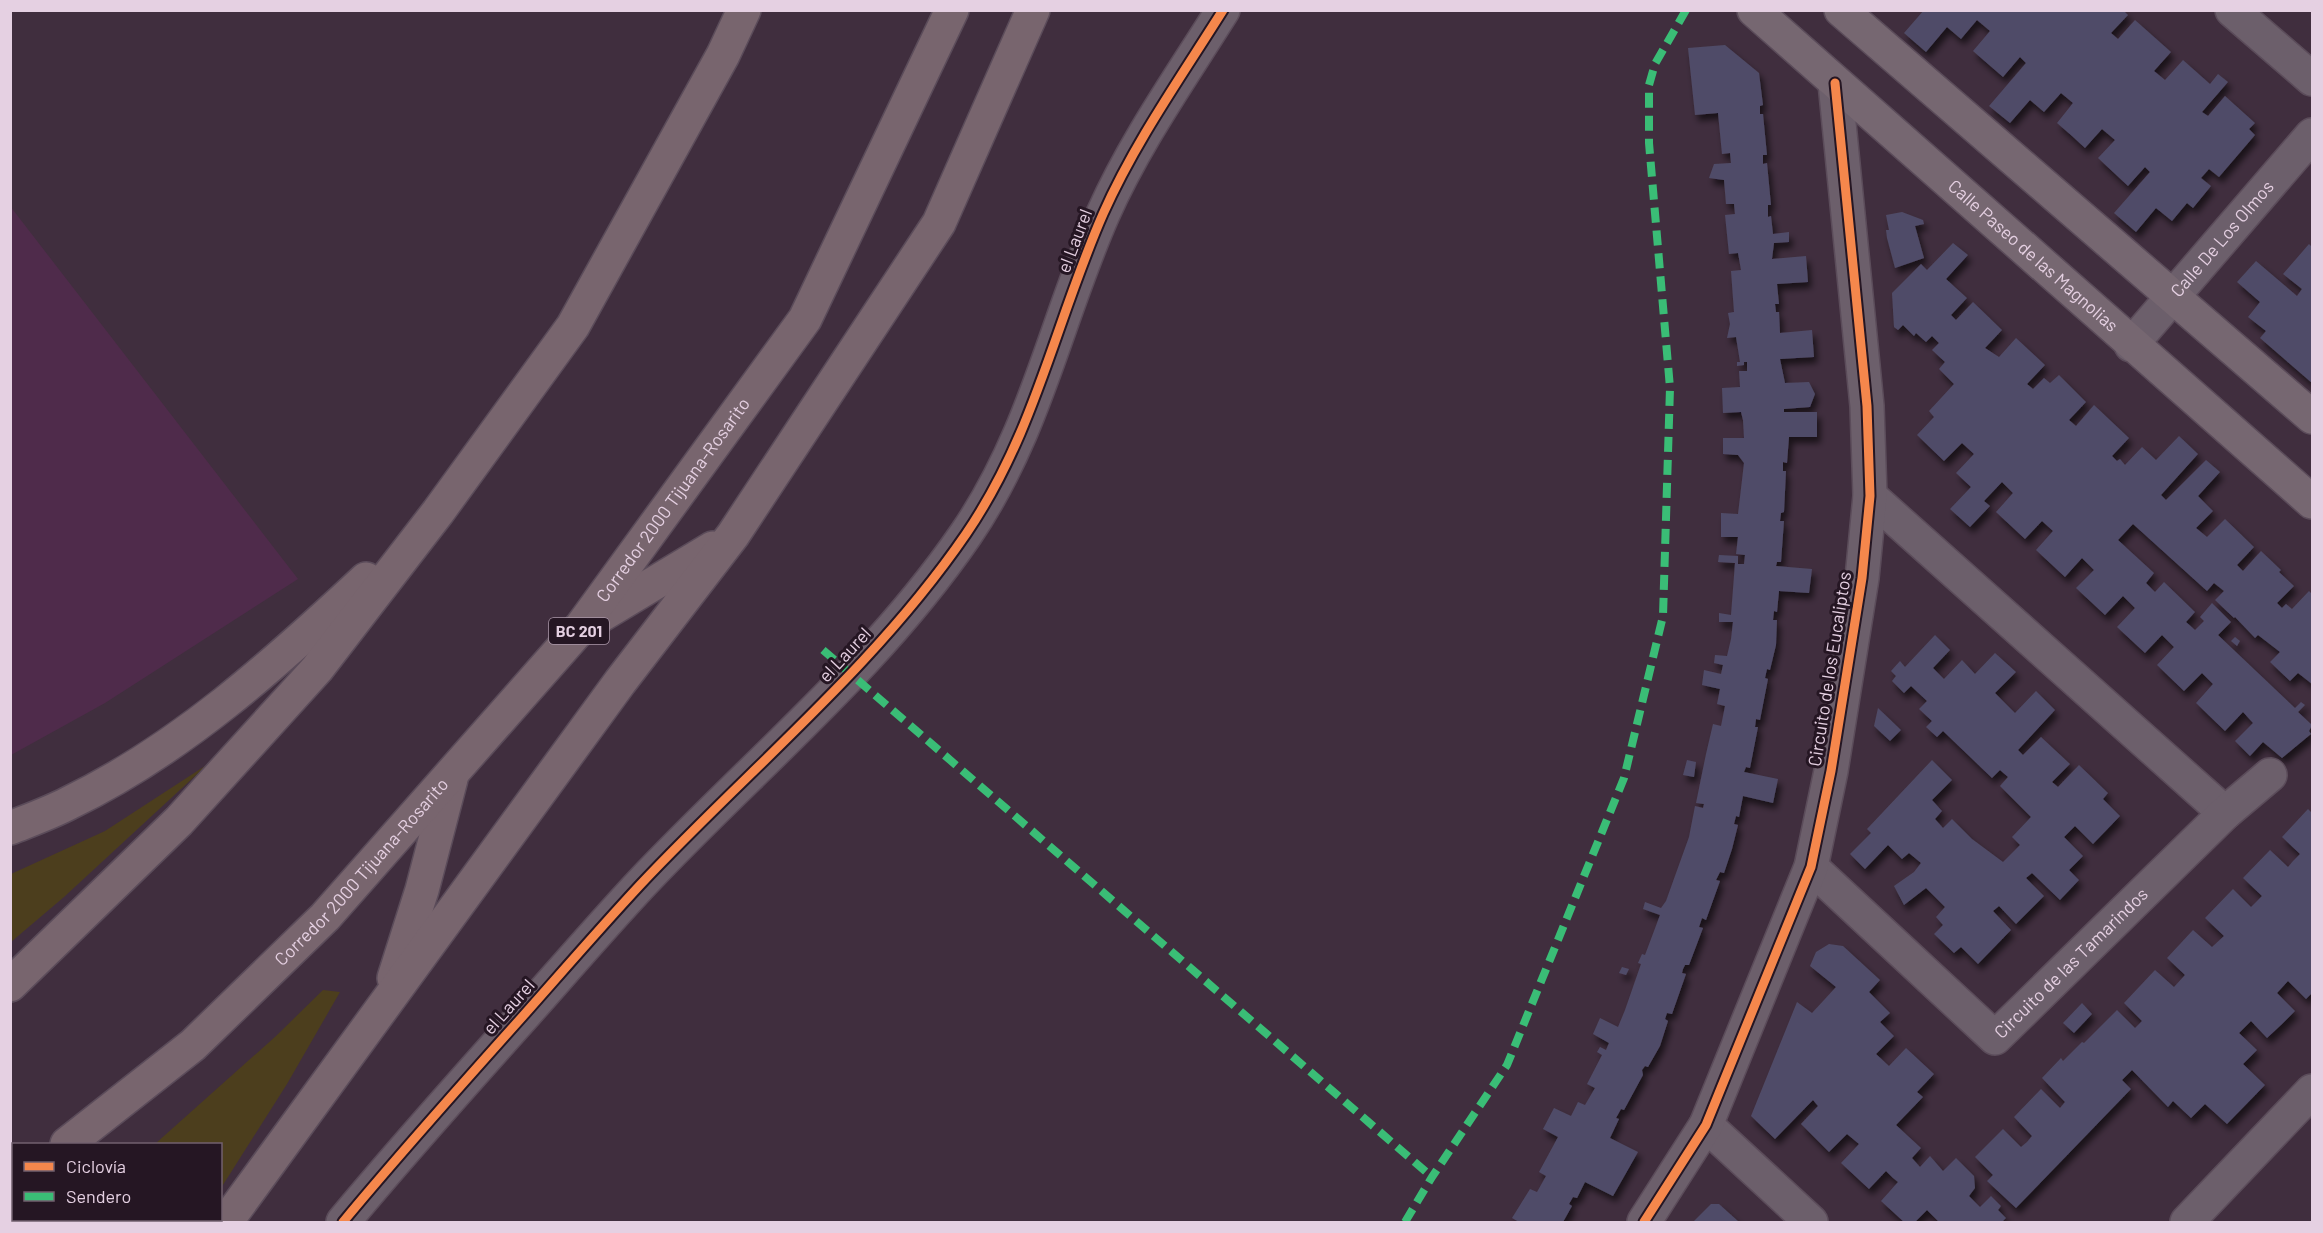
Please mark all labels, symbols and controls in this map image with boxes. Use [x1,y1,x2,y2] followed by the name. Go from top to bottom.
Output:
[1944,174,2123,336] street label: Calle Paseo de las Magnolias
[2165,176,2278,301] street label: Calle De Los Olmos
[1052,206,1096,276] street label: el Laurel
[591,393,754,606] street label: Corredor 2000 Tijuana-Rosarito
[1803,570,1855,768] street label: Circuito de los Eucaliptos
[549,618,609,644] road number: BC 201
[814,622,875,686] street label: el Laurel
[270,773,453,970] street label: Corredor 2000 Tijuana-Rosarito
[1989,883,2152,1043] street label: Circuito de las Tamarindos
[478,974,539,1038] street label: el Laurel
[12,1143,222,1221] legend
[66,1155,126,1177] text: Ciclovía
[66,1185,131,1207] text: Sendero

